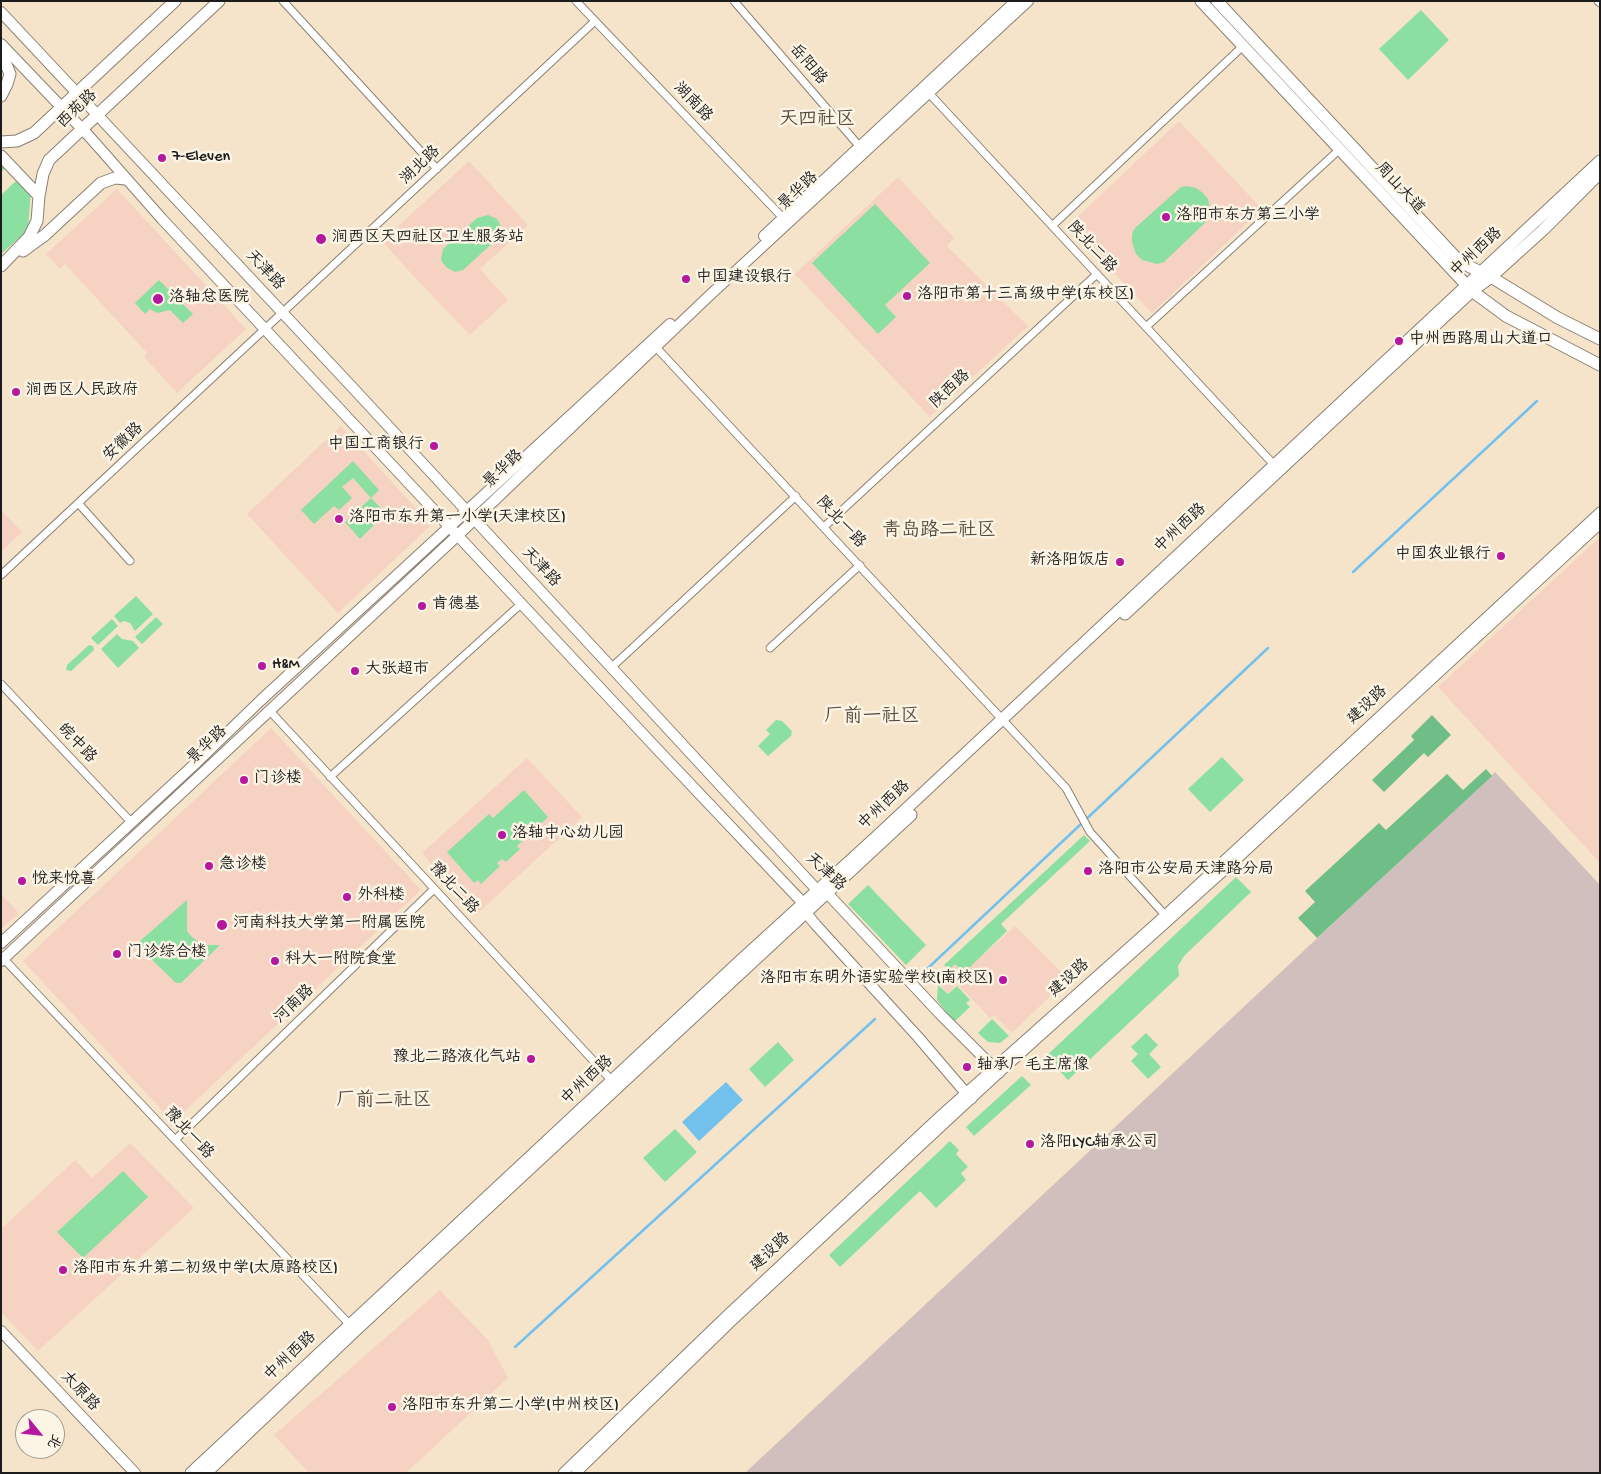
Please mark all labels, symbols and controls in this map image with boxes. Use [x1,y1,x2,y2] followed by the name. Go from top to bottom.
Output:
[784,41,830,89] street label: 岳阳路
[668,79,716,127] street label: 湖南路
[54,87,102,133] street label: 西苑路
[779,110,855,132] district label: 天四社区
[397,143,445,189] street label: 湖北路
[172,148,230,168] place label: 7-Eleven
[156,152,168,164] marker: 7-Eleven
[1370,159,1428,219] street label: 周山大道
[775,169,823,215] street label: 景华路
[1176,207,1320,227] place label: 洛阳市东方第三小学
[1160,211,1172,223] marker: 洛阳市东方第三小学
[1062,218,1120,278] street label: 陕北二路
[1447,224,1507,282] street label: 中州西路
[332,229,524,249] place label: 涧西区天四社区卫生服务站
[314,232,328,246] marker: 涧西区天四社区卫生服务站
[241,247,287,295] street label: 天津路
[696,269,792,289] place label: 中国建设银行
[680,273,692,285] marker: 中国建设银行
[917,286,1134,306] place label: 洛阳市第十三高级中学(东校区)
[169,289,249,309] place label: 洛轴总医院
[901,290,913,302] marker: 洛阳市第十三高级中学(东校区)
[151,292,165,306] marker: 洛轴总医院
[1409,331,1553,351] place label: 中州西路周山大道口
[1393,335,1405,347] marker: 中州西路周山大道口
[927,367,975,413] street label: 陕西路
[26,382,138,402] place label: 涧西区人民政府
[10,386,22,398] marker: 涧西区人民政府
[100,420,148,466] street label: 安徽路
[328,436,424,456] place label: 中国工商银行
[428,440,440,452] marker: 中国工商银行
[480,447,528,493] street label: 景华路
[811,493,869,553] street label: 陕北一路
[1151,500,1211,558] street label: 中州西路
[349,509,566,529] place label: 洛阳市东升第一小学(天津校区)
[333,513,345,525] marker: 洛阳市东升第一小学(天津校区)
[882,521,996,543] district label: 青岛路二社区
[517,544,563,592] street label: 天津路
[1395,546,1491,566] place label: 中国农业银行
[1495,550,1507,562] marker: 中国农业银行
[1030,552,1110,572] place label: 新洛阳饭店
[1114,556,1126,568] marker: 新洛阳饭店
[432,596,480,616] place label: 肯德基
[416,600,428,612] marker: 肯德基
[272,656,300,676] place label: H&M
[256,660,268,672] marker: H&M
[365,661,429,681] place label: 大张超市
[349,665,361,677] marker: 大张超市
[1344,683,1392,729] street label: 建设路
[825,707,919,729] district label: 厂前一社区
[52,720,100,768] street label: 皖中路
[184,723,232,769] street label: 景华路
[254,770,302,790] place label: 门诊楼
[238,774,250,786] marker: 门诊楼
[855,777,915,835] street label: 中州西路
[512,825,624,845] place label: 洛轴中心幼儿园
[496,829,508,841] marker: 洛轴中心幼儿园
[801,850,849,896] street label: 天津路
[219,856,267,876] place label: 急诊楼
[424,859,482,919] street label: 豫北二路
[203,860,215,872] marker: 急诊楼
[1098,861,1274,881] place label: 洛阳市公安局天津路分局
[1082,865,1094,877] marker: 洛阳市公安局天津路分局
[32,871,96,891] place label: 悦来悦喜
[16,875,28,887] marker: 悦来悦喜
[357,887,405,907] place label: 外科楼
[341,891,353,903] marker: 外科楼
[233,915,425,935] place label: 河南科技大学第一附属医院
[215,918,229,932] marker: 河南科技大学第一附属医院
[127,944,207,964] place label: 门诊综合楼
[111,948,123,960] marker: 门诊综合楼
[285,951,397,971] place label: 科大一附院食堂
[269,955,281,967] marker: 科大一附院食堂
[1046,956,1094,1002] street label: 建设路
[760,970,993,990] place label: 洛阳市东明外语实验学校(南校区)
[997,974,1009,986] marker: 洛阳市东明外语实验学校(南校区)
[271,981,319,1029] street label: 河南路
[393,1049,521,1069] place label: 豫北二路液化气站
[558,1052,618,1110] street label: 中州西路
[525,1053,537,1065] marker: 豫北二路液化气站
[977,1057,1089,1077] place label: 轴承厂毛主席像
[961,1061,973,1073] marker: 轴承厂毛主席像
[337,1091,431,1113] district label: 厂前二社区
[159,1104,217,1164] street label: 豫北一路
[1040,1134,1158,1154] place label: 洛阳LYC轴承公司
[1024,1138,1036,1150] marker: 洛阳LYC轴承公司
[747,1230,795,1276] street label: 建设路
[73,1260,338,1280] place label: 洛阳市东升第二初级中学(太原路校区)
[57,1264,69,1276] marker: 洛阳市东升第二初级中学(太原路校区)
[261,1328,321,1386] street label: 中州西路
[56,1368,102,1416] street label: 太原路
[402,1397,619,1417] place label: 洛阳市东升第二小学(中州校区)
[386,1401,398,1413] marker: 洛阳市东升第二小学(中州校区)
[15,1409,65,1459] north arrow
[42,1431,64,1451] text: 北

